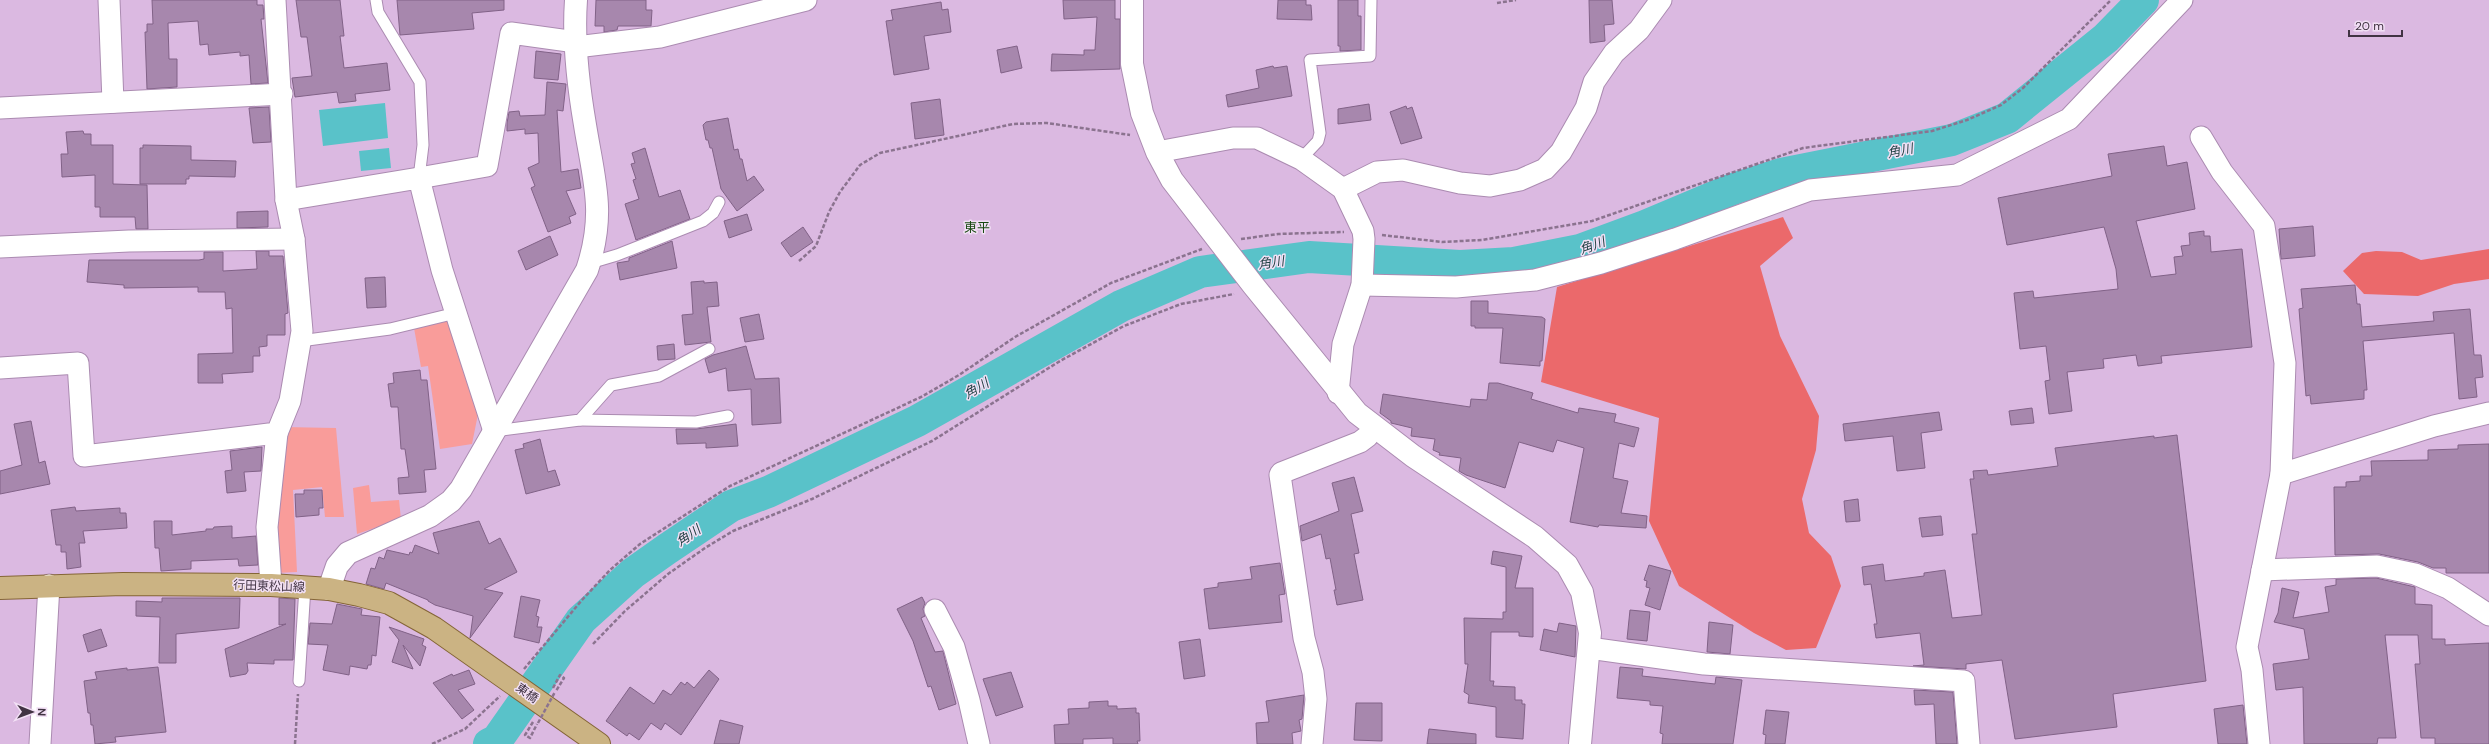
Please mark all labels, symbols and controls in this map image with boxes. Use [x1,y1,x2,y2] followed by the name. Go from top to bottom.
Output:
[2349,12,2402,38] scale bar
[2355,18,2384,34] text: 20 m
[1886,139,1916,161] water label: 角川
[964,219,990,236] district label: 東平
[1577,232,1609,258] water label: 角川
[1257,252,1287,273] water label: 角川
[961,374,993,402] water label: 角川
[673,520,705,550] water label: 角川
[233,577,305,595] street label: 行田東松山線
[513,679,541,707] street label: 東橋
[12,692,52,732] north arrow
[35,708,49,716] text: N

